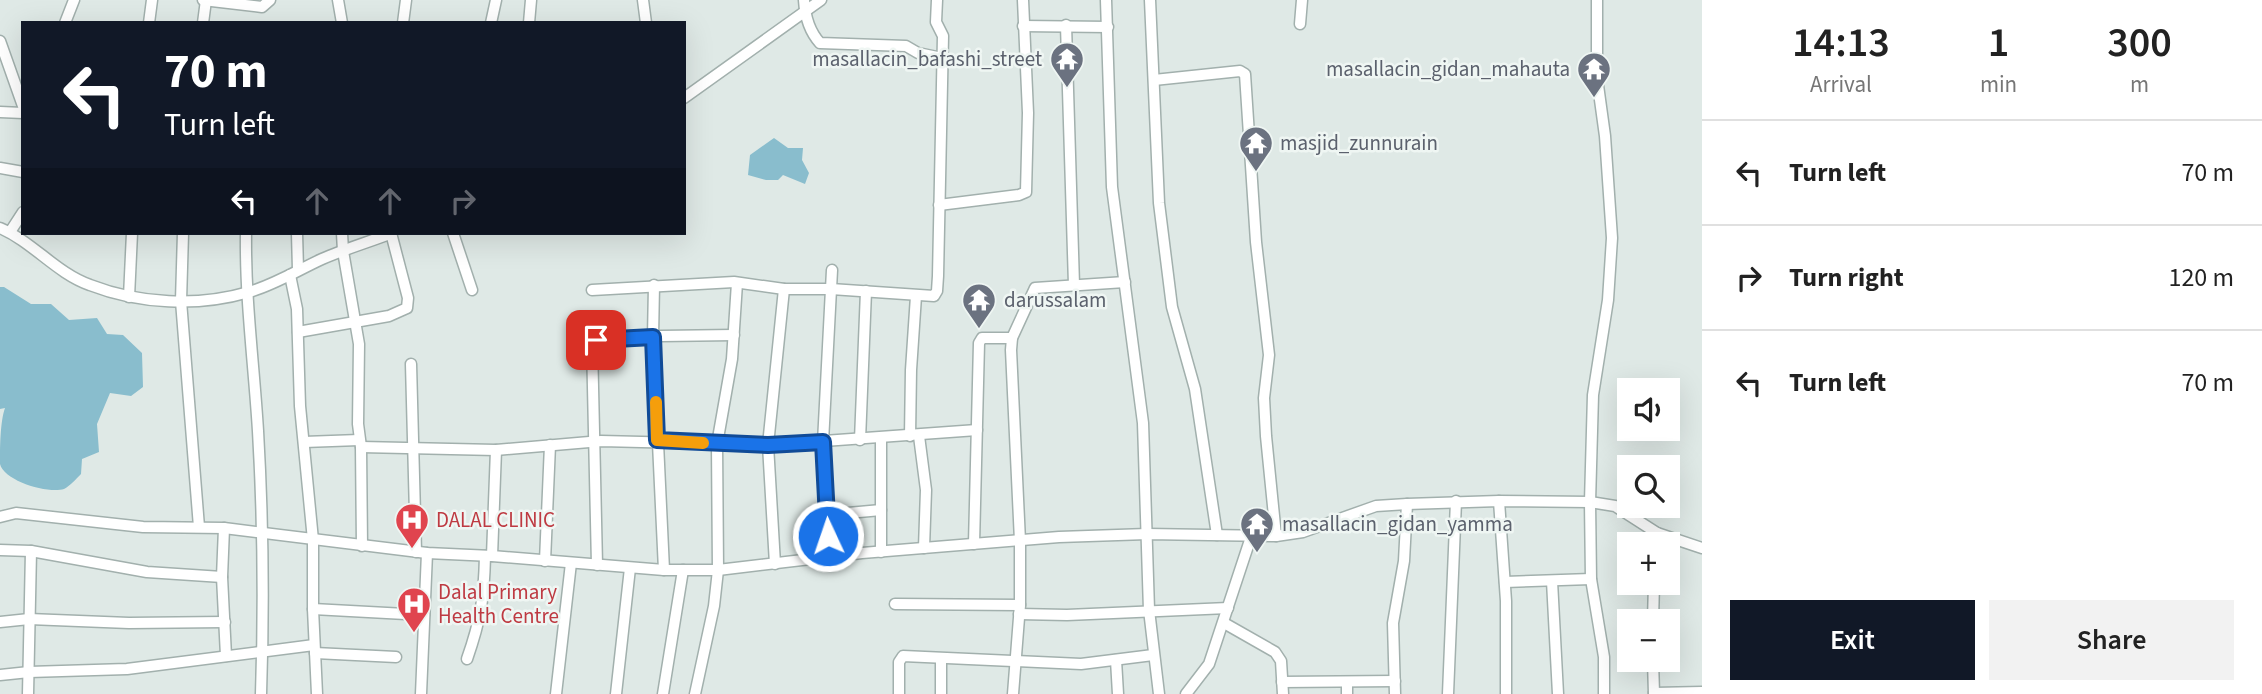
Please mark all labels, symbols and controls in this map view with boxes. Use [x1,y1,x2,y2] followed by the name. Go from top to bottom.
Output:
[1792,13,1890,73] text: 14:13
[1988,13,2009,73] text: 1
[2107,13,2172,73] text: 300
[164,37,268,107] text: 70 m
[1048,40,1086,89] temple icon: masallacin_bafashi_street
[812,44,1042,74] place label: masallacin_bafashi_street
[49,49,140,140] icon: left
[1575,50,1613,99] temple icon: masallacin_gidan_mahauta
[1326,54,1570,84] place label: masallacin_gidan_mahauta
[1810,68,1872,101] text: Arrival
[1980,68,2017,101] text: min
[2130,68,2149,101] text: m
[164,102,275,148] text: Turn left
[1237,124,1275,173] temple icon: masjid_zunnurain
[1280,128,1438,158] place label: masjid_zunnurain
[1730,154,1768,192] icon: left
[1789,154,1886,191] text: Turn left
[2181,154,2234,191] text: 70 m
[225,182,263,220] icon: left
[298,182,336,220] icon: ahead
[371,182,409,220] icon: ahead
[444,182,482,220] icon: right
[1730,259,1768,297] icon: right
[1789,259,1904,296] text: Turn right
[2168,259,2234,296] text: 120 m
[960,281,998,330] temple icon: darussalam
[1004,285,1106,315] place label: darussalam
[566,310,626,370] pin
[577,321,615,359] icon: arrive
[1730,364,1768,402] icon: left
[1789,364,1886,401] text: Turn left
[2181,364,2234,401] text: 70 m
[1617,378,1680,672] map controls
[1617,378,1680,441] button: sound
[1617,455,1680,518] button: search
[791,499,865,573] position arrow
[393,501,431,550] hospital icon: DALAL CLINIC
[436,505,555,535] place label: DALAL CLINIC
[1238,505,1276,554] temple icon: masallacin_gidan_yamma
[1282,509,1513,539] place label: masallacin_gidan_yamma
[1617,532,1680,595] button: +
[438,577,559,631] place label: Dalal Primary Health Centre
[395,585,433,634] hospital icon: Dalal Primary Health Centre
[1730,600,1975,680] button: Exit
[1989,600,2234,680] button: Share
[1617,609,1680,672] button: −

